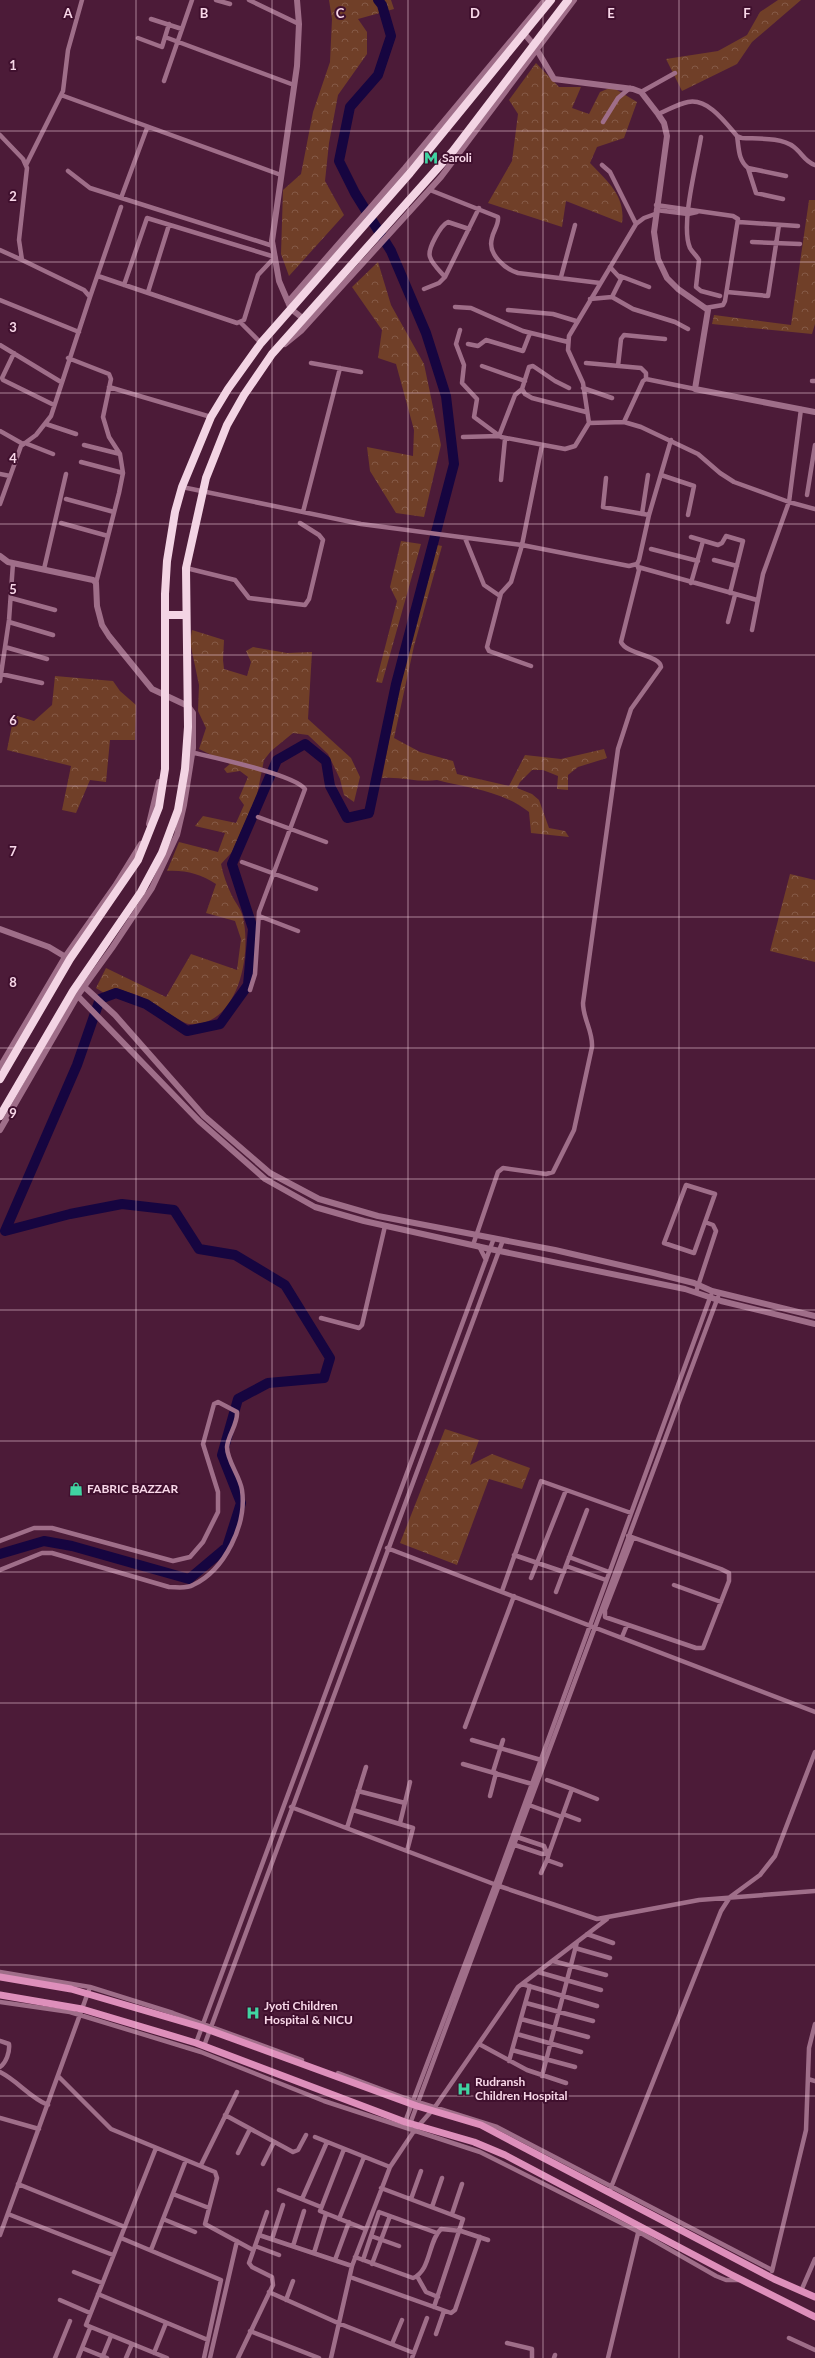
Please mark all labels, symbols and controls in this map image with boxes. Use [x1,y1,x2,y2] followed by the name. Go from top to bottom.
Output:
[62,5,73,21] text: A
[200,5,209,21] text: B
[336,5,345,21] text: C
[470,5,480,21] text: D
[607,5,615,21] text: E
[743,5,751,21] text: F
[9,57,17,73] text: 1
[423,150,439,166] metro station icon: Saroli
[442,150,472,165] place label: Saroli
[9,188,17,204] text: 2
[9,319,17,335] text: 3
[9,450,17,466] text: 4
[9,581,17,597] text: 5
[9,712,17,728] text: 6
[9,843,17,859] text: 7
[9,974,17,990] text: 8
[9,1105,17,1121] text: 9
[68,1481,84,1497] shop icon: FABRIC BAZZAR
[87,1481,178,1496] place label: FABRIC BAZZAR
[264,1998,353,2027] place label: Jyoti Children Hospital & NICU
[245,2005,261,2021] hospital icon: Jyoti Children Hospital & NICU
[475,2074,568,2103] place label: Rudransh Children Hospital
[456,2081,472,2097] hospital icon: Rudransh Children Hospital

